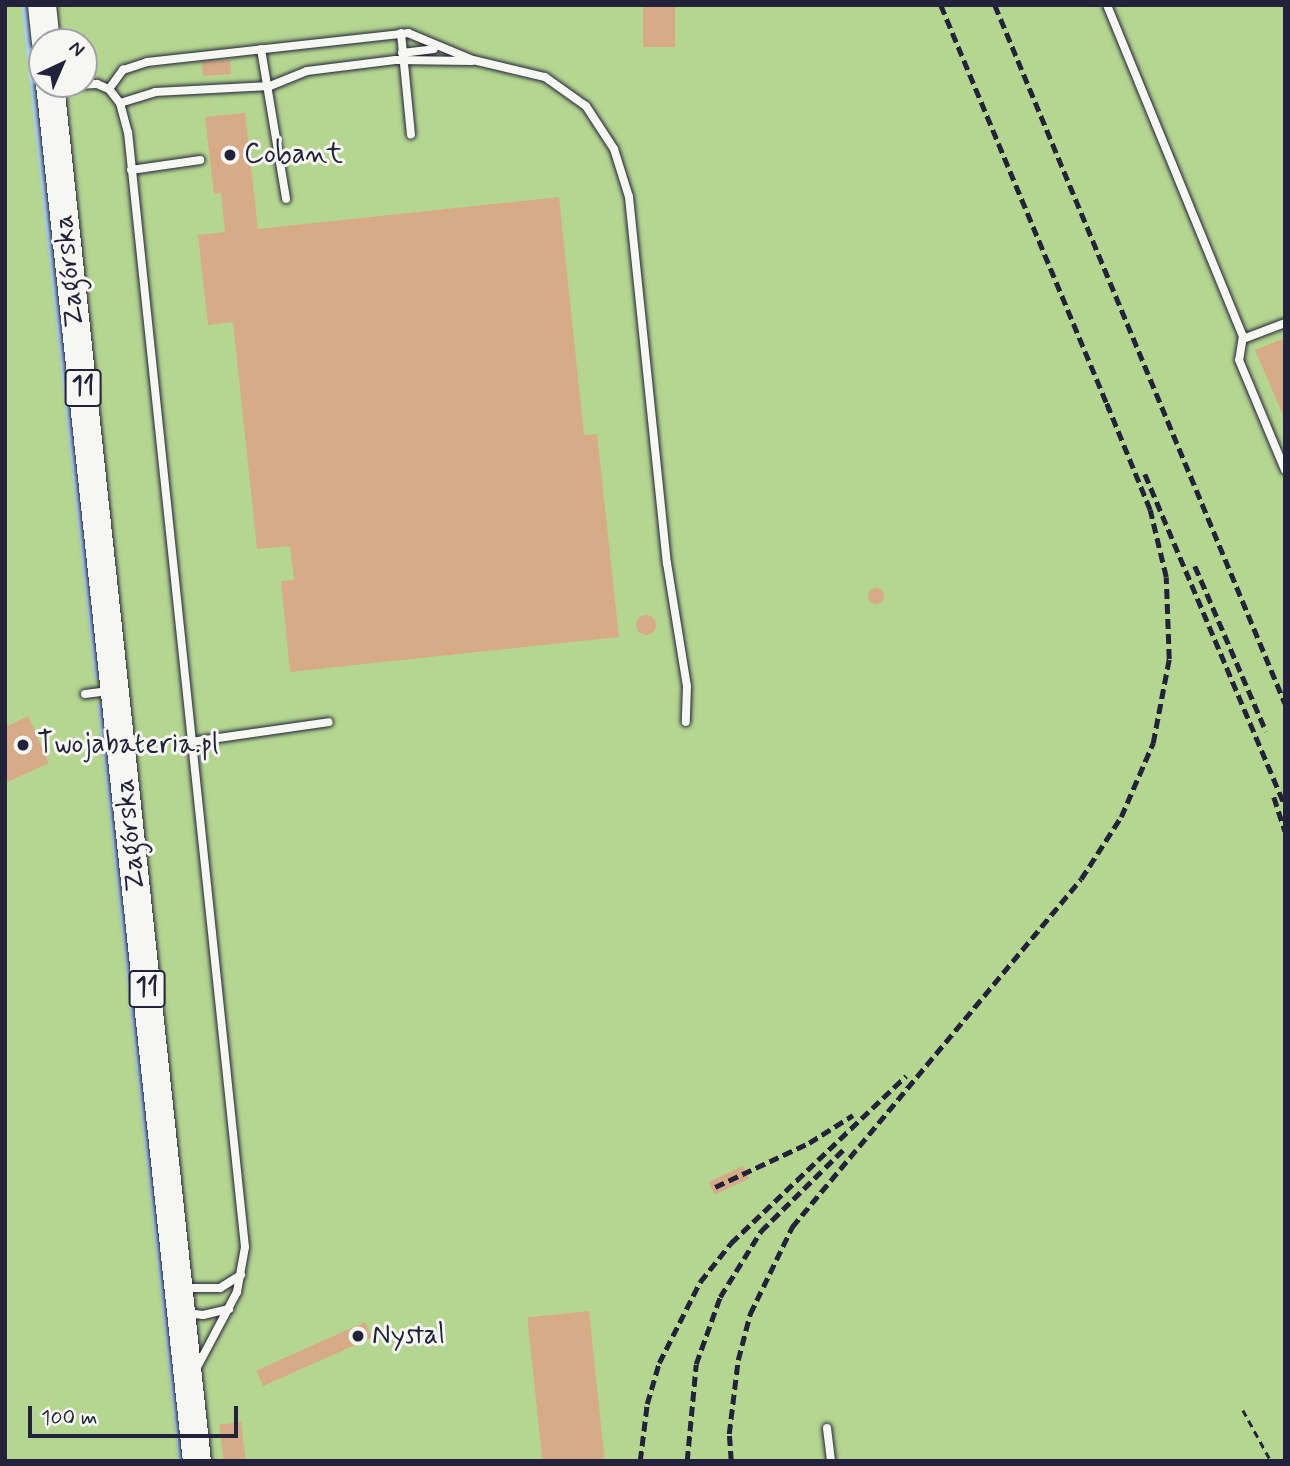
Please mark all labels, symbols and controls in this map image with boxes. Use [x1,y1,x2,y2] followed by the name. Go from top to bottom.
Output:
[28,28,98,98] north arrow
[63,36,90,62] text: N
[244,138,343,172] place label: Cobant
[222,147,238,163] marker: Cobant
[47,213,93,329] street label: Zagórska
[64,366,102,410] road number: 11
[37,728,219,762] place label: Twojabateria.pl
[15,737,31,753] marker: Twojabateria.pl
[108,777,154,893] street label: Zagórska
[128,966,166,1012] road number: 11
[372,1319,445,1353] place label: Nystal
[350,1328,366,1344] marker: Nystal
[32,1392,242,1436] scale bar
[41,1404,97,1432] text: 100 m

